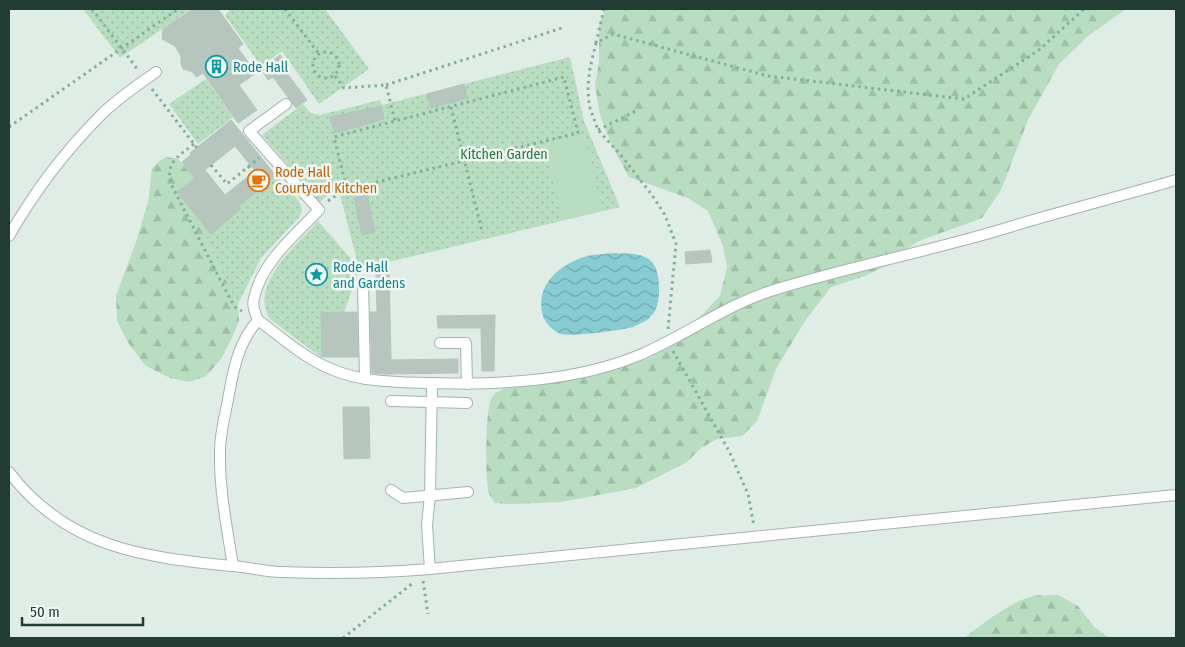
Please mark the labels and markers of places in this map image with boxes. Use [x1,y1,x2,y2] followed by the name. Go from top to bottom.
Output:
[205,55,229,79] building icon: Rode Hall
[233,59,288,76] place label: Rode Hall
[275,164,377,197] place label: Rode Hall Courtyard Kitchen
[247,168,271,192] cafe icon: Rode Hall Courtyard Kitchen
[333,259,405,292] place label: Rode Hall and Gardens
[305,263,329,287] place icon: Rode Hall and Gardens

